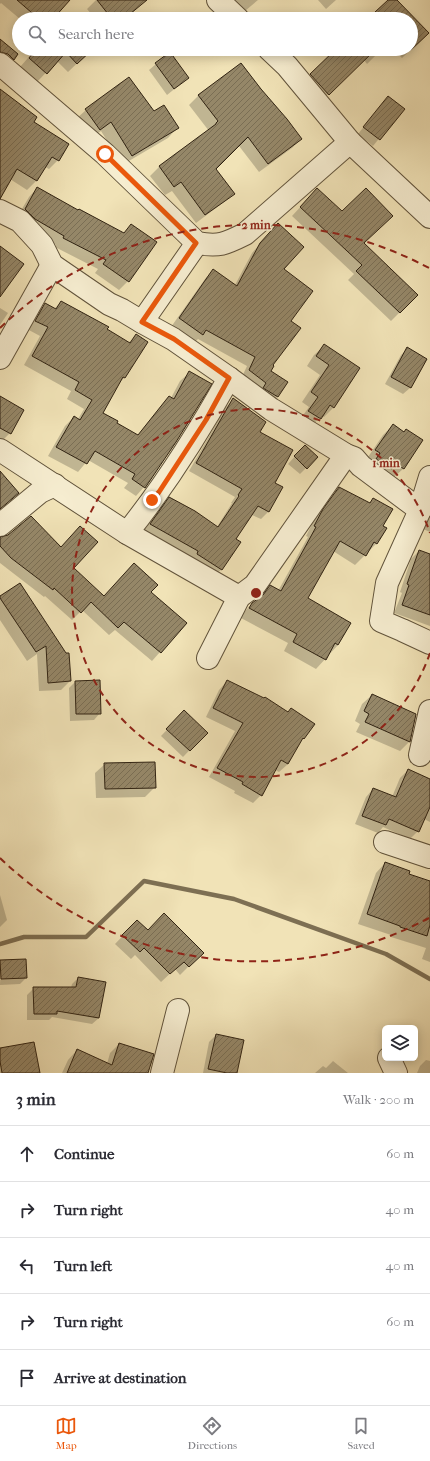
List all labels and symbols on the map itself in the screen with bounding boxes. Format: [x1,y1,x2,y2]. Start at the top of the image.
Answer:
route start [96,145,114,163]
text: 2 min [241,218,272,232]
text: 1 min [372,456,401,470]
route end [143,491,161,509]
centre of rings [249,586,263,600]

